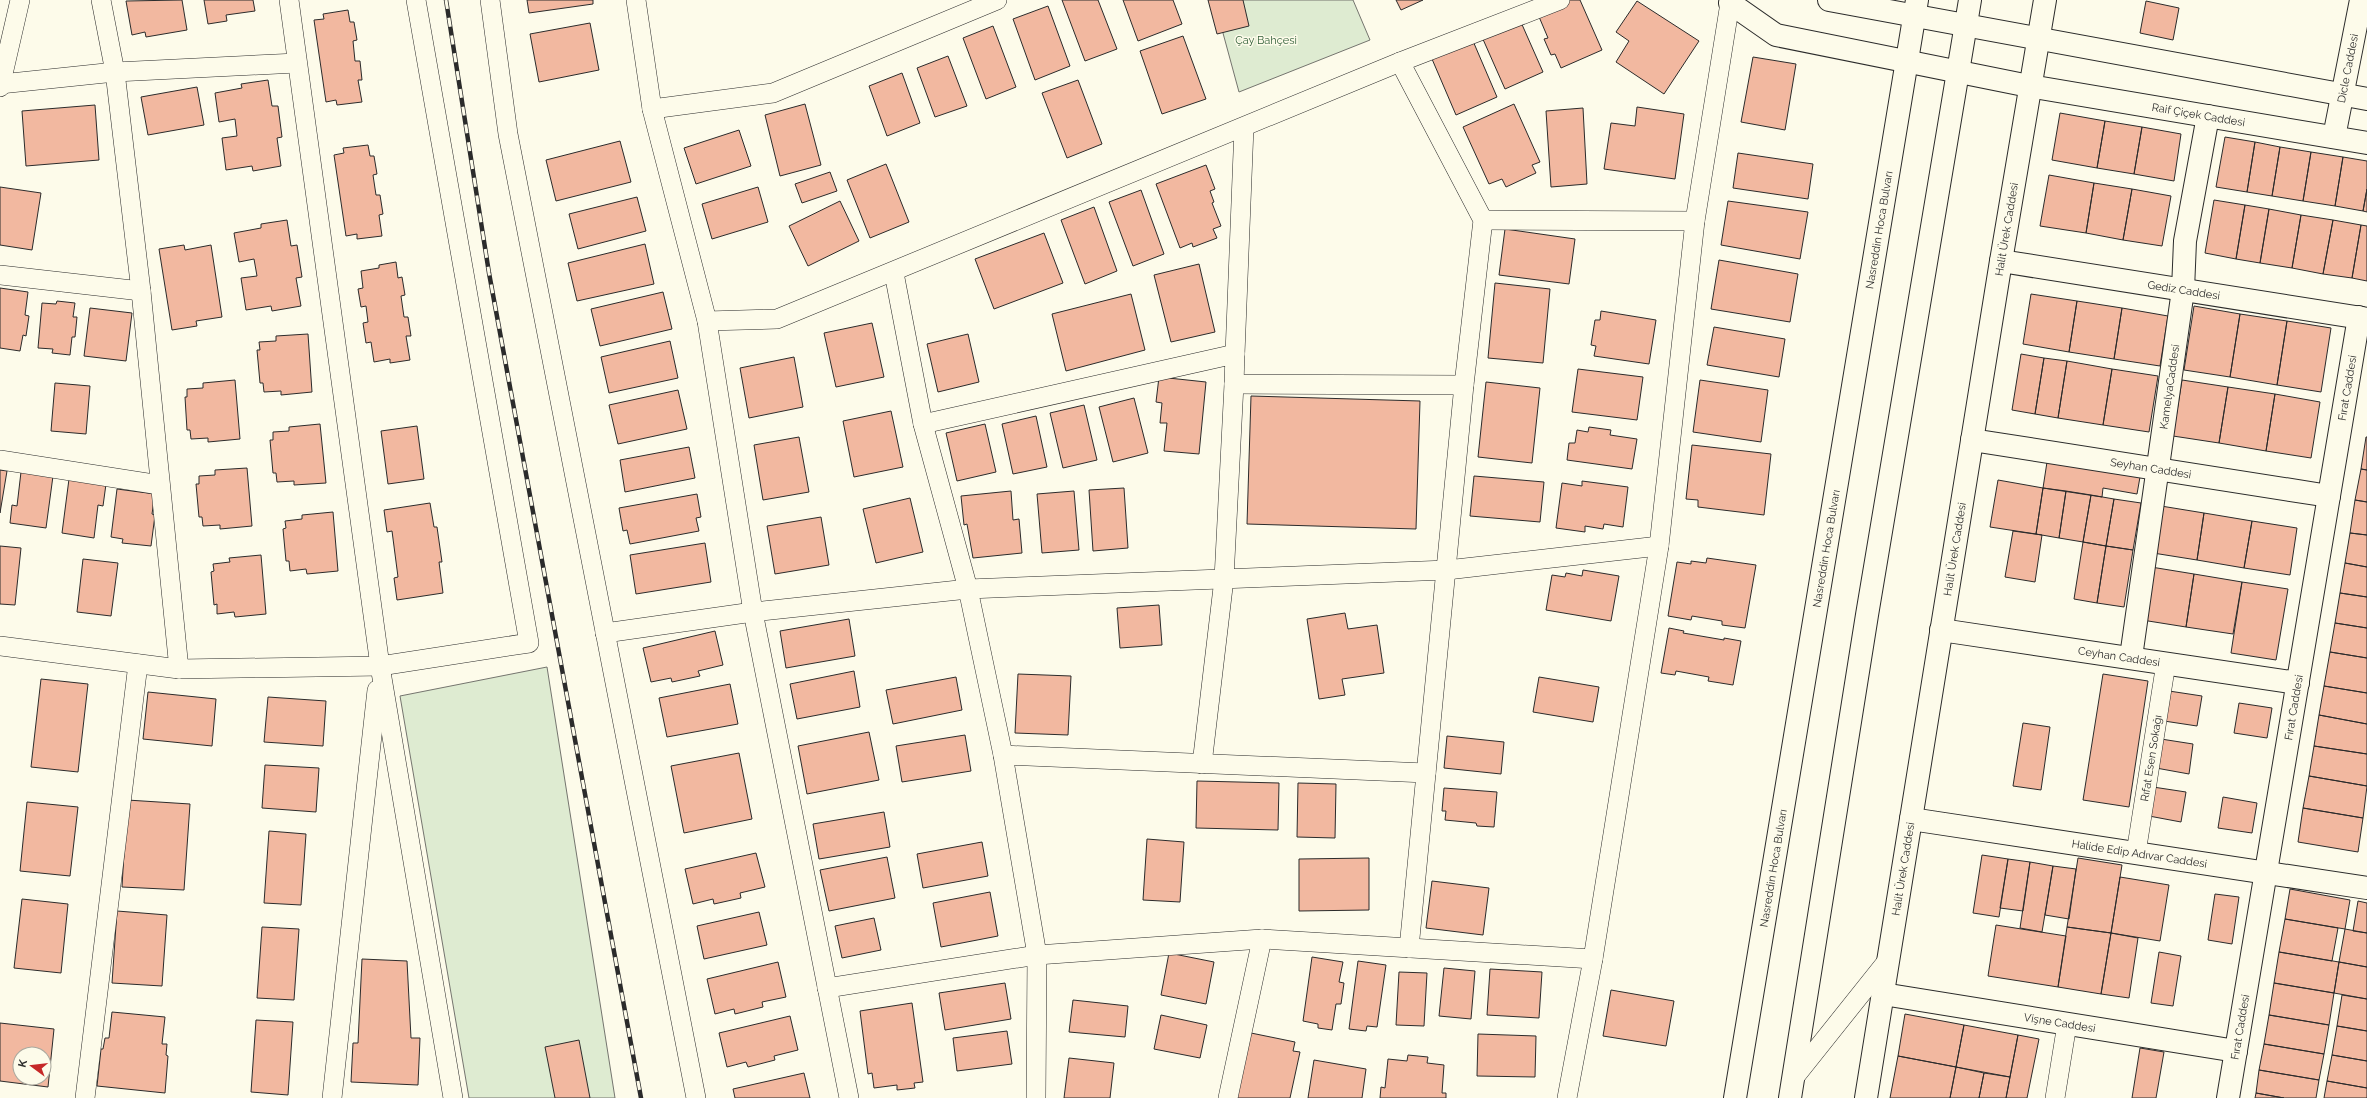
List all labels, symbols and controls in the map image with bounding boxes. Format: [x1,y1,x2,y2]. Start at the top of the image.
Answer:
street label: Dicle Caddesi [2335,33,2361,104]
park label: Çay Bahçesi [1235,34,1297,47]
street label: Raif Çiçek Caddesi [2151,101,2246,129]
street label: Nasreddin Hoca Bulvarı [1863,170,1896,290]
street label: Halit Ürek Caddesi [1993,182,2021,277]
street label: Gediz Caddesi [2146,278,2221,303]
street label: KamelyaCaddesi [2157,343,2182,430]
street label: Fırat Caddesi [2336,354,2359,422]
street label: Seyhan Caddesi [2109,456,2192,481]
street label: Nasreddin Hoca Bulvarı [1810,489,1843,609]
street label: Halit Ürek Caddesi [1941,501,1969,597]
street label: Ceyhan Caddesi [2077,644,2161,669]
street label: Fırat Caddesi [2282,674,2306,741]
street label: Rıfat Esen Sokağı [2138,714,2165,803]
street label: Nasreddin Hoca Bulvarı [1757,808,1790,928]
street label: Halit Ürek Caddesi [1889,821,1917,917]
street label: Halide Edip Adıvar Caddesi [2071,837,2208,871]
street label: Fırat Caddesi [2229,993,2252,1061]
street label: Vişne Caddesi [2023,1011,2096,1035]
north arrow [12,1046,52,1086]
text: K [16,1058,30,1069]

